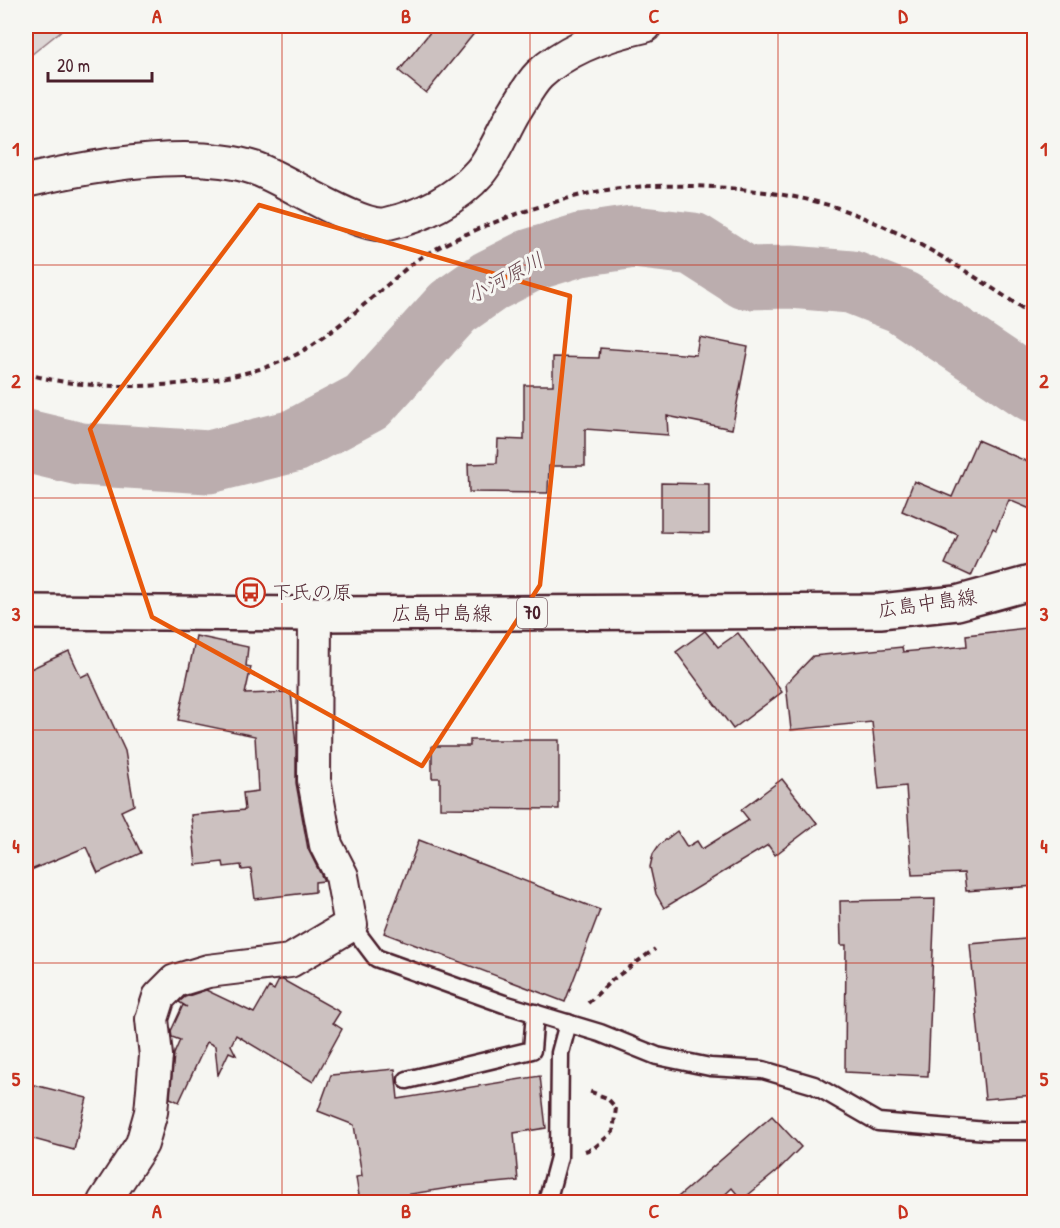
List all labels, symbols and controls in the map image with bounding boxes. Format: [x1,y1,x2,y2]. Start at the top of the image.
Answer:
text: A [152,2,162,29]
text: B [401,2,411,29]
text: C [649,2,660,29]
text: D [898,2,908,29]
scale bar [48,45,152,83]
text: 20 m [57,53,90,78]
text: 1 [12,135,20,162]
text: 1 [1040,135,1048,162]
water label: 小河原川 [461,245,549,310]
text: 2 [11,367,21,394]
text: 2 [1039,367,1049,394]
bus stop icon: 下氏の原 [235,576,267,608]
place label: 下氏の原 [272,578,352,605]
street label: 広島中島線 [876,582,978,623]
road number: 70 [517,598,547,628]
street label: 広島中島線 [392,599,492,626]
text: 3 [12,600,21,627]
text: 3 [1040,600,1049,627]
text: 4 [12,832,20,859]
text: 4 [1040,832,1048,859]
text: 5 [12,1065,21,1092]
text: 5 [1040,1065,1049,1092]
text: A [152,1197,162,1224]
text: B [401,1197,411,1224]
text: C [649,1197,660,1224]
text: D [898,1197,908,1224]

